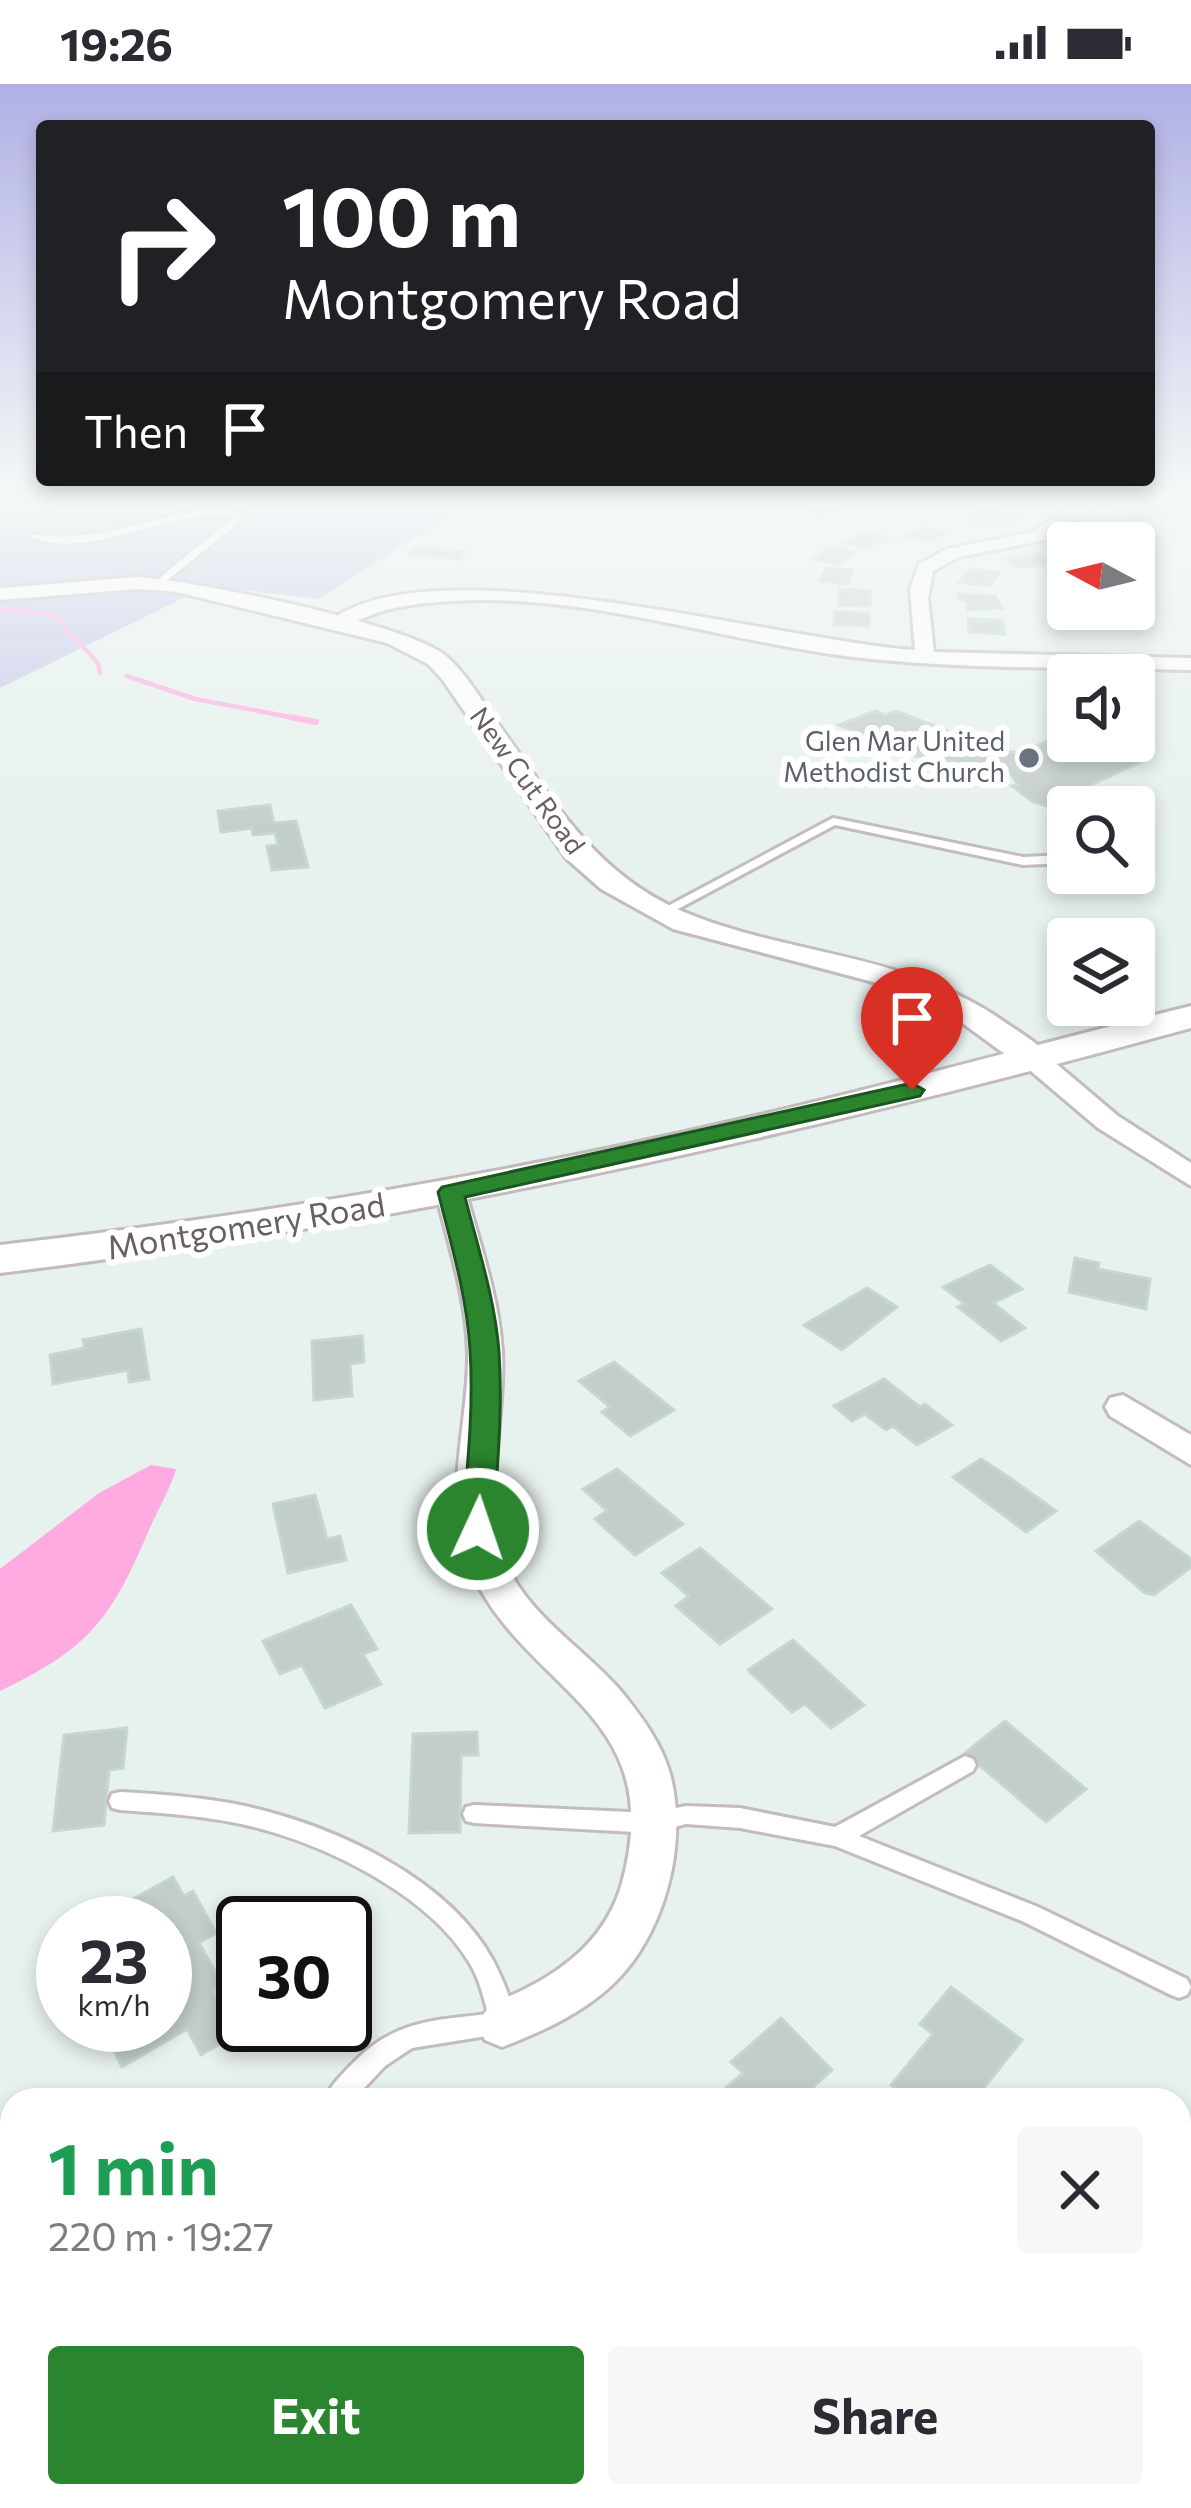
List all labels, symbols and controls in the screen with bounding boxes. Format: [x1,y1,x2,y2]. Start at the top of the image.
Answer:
text: 19:26 [60,15,173,70]
text: 100 m [282,162,521,264]
icon: right [84,168,240,324]
text: Montgomery Road [282,264,741,330]
icon: arrive [212,396,278,462]
text: Then [84,402,188,457]
north arrow [1047,522,1155,630]
map controls [1047,522,1155,1026]
button: sound [1047,654,1155,762]
street label: New Cut Road [464,700,593,860]
place label: Glen Mar United Methodist Church [783,724,1005,788]
marker: Glen Mar United Methodist Church [1016,745,1042,771]
button: search [1047,786,1155,894]
button: layers [1047,918,1155,1026]
pin [861,967,963,1090]
icon: arrive [879,985,945,1051]
street label: Montgomery Road [104,1182,388,1267]
position arrow [415,1466,541,1592]
speed limit sign: 30 [216,1896,372,2052]
text: 23 [79,1922,149,1995]
text: km/h [78,1985,150,2022]
text: 1 min [48,2122,219,2210]
button: close [1017,2127,1143,2253]
text: 220 m · 19:27 [48,2211,274,2259]
button: Exit [48,2346,584,2484]
button: Share [608,2346,1143,2484]

